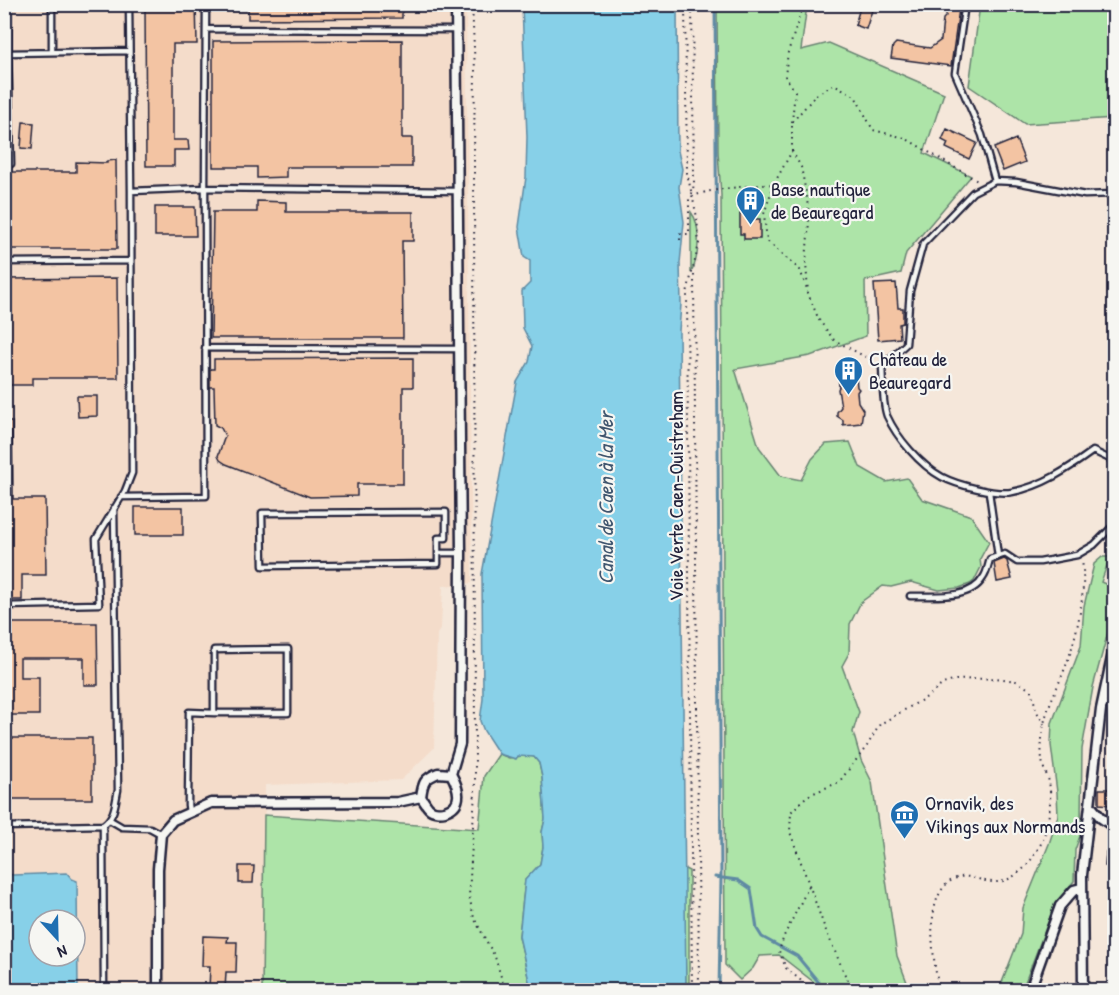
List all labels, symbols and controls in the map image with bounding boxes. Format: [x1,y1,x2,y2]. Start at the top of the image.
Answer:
place label: Base nautique de Beauregard [771,175,873,225]
building icon: Base nautique de Beauregard [734,184,766,226]
place label: Château de Beauregard [869,345,951,395]
building icon: Château de Beauregard [832,354,864,396]
street label: Voie Verte Caen-Ouistreham [662,391,689,601]
water label: Canal de Caen à la Mer [591,409,620,584]
place label: Ornavik, des Vikings aux Normands [925,789,1086,839]
museum icon: Ornavik, des Vikings aux Normands [888,798,920,840]
north arrow [27,908,87,968]
text: N [54,940,71,964]

